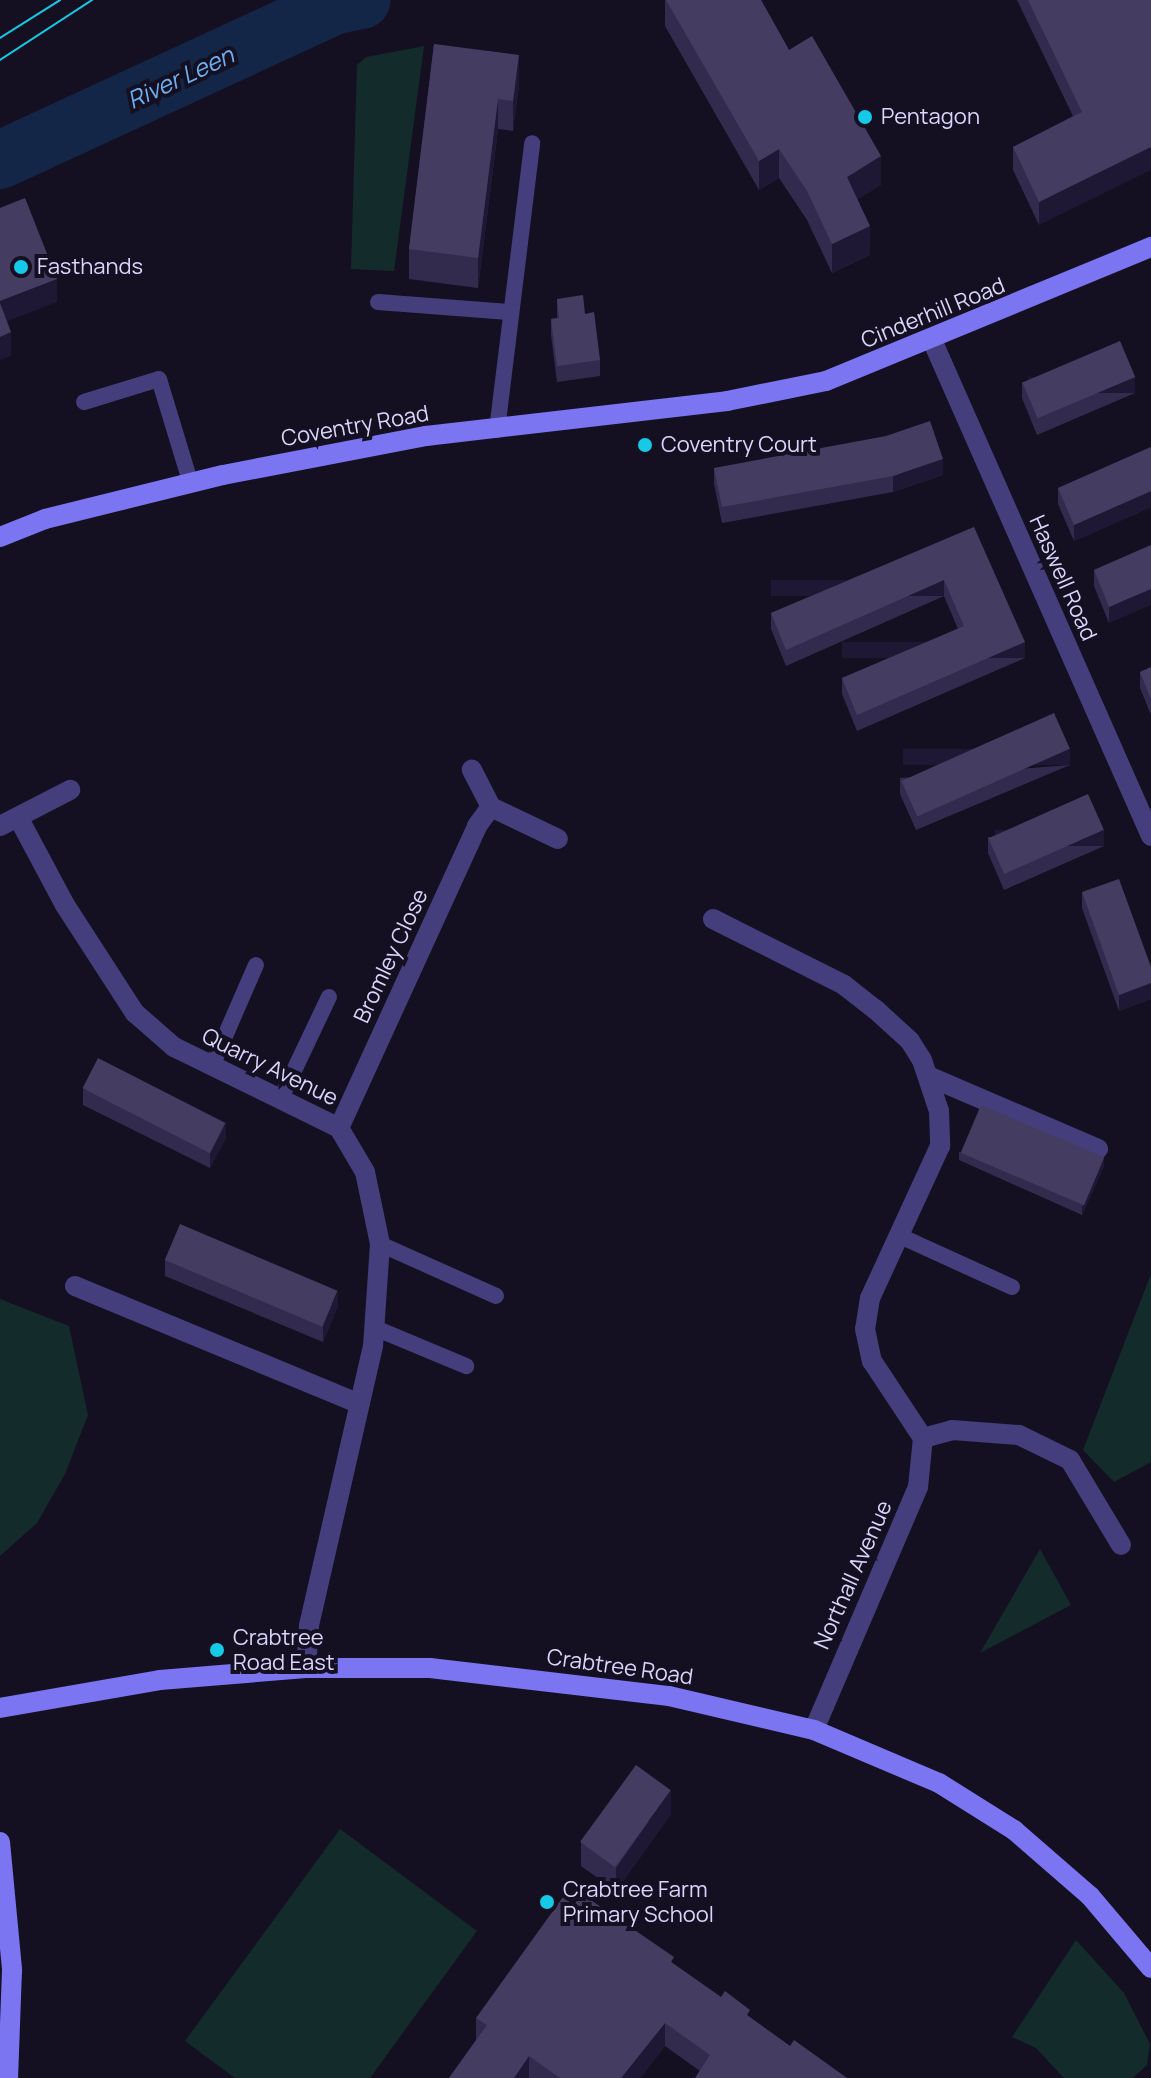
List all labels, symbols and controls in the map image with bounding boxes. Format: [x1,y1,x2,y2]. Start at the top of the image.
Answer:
water label: River Leen [122,40,238,114]
place label: Pentagon [881,104,980,130]
marker: Pentagon [856,108,874,126]
place label: Fasthands [37,254,143,280]
marker: Fasthands [12,258,30,276]
street label: Cinderhill Road [857,272,1009,354]
street label: Coventry Road [279,400,431,452]
place label: Coventry Court [661,432,817,458]
marker: Coventry Court [636,436,654,454]
street label: Haswell Road [1024,511,1102,645]
street label: Bromley Close [348,885,434,1027]
street label: Quarry Avenue [198,1023,342,1111]
street label: Northall Avenue [808,1497,898,1653]
place label: Crabtree Road East [233,1624,335,1676]
marker: Crabtree Road East [208,1641,226,1659]
street label: Crabtree Road [545,1644,695,1690]
place label: Crabtree Farm Primary School [563,1876,714,1928]
marker: Crabtree Farm Primary School [538,1893,556,1911]

